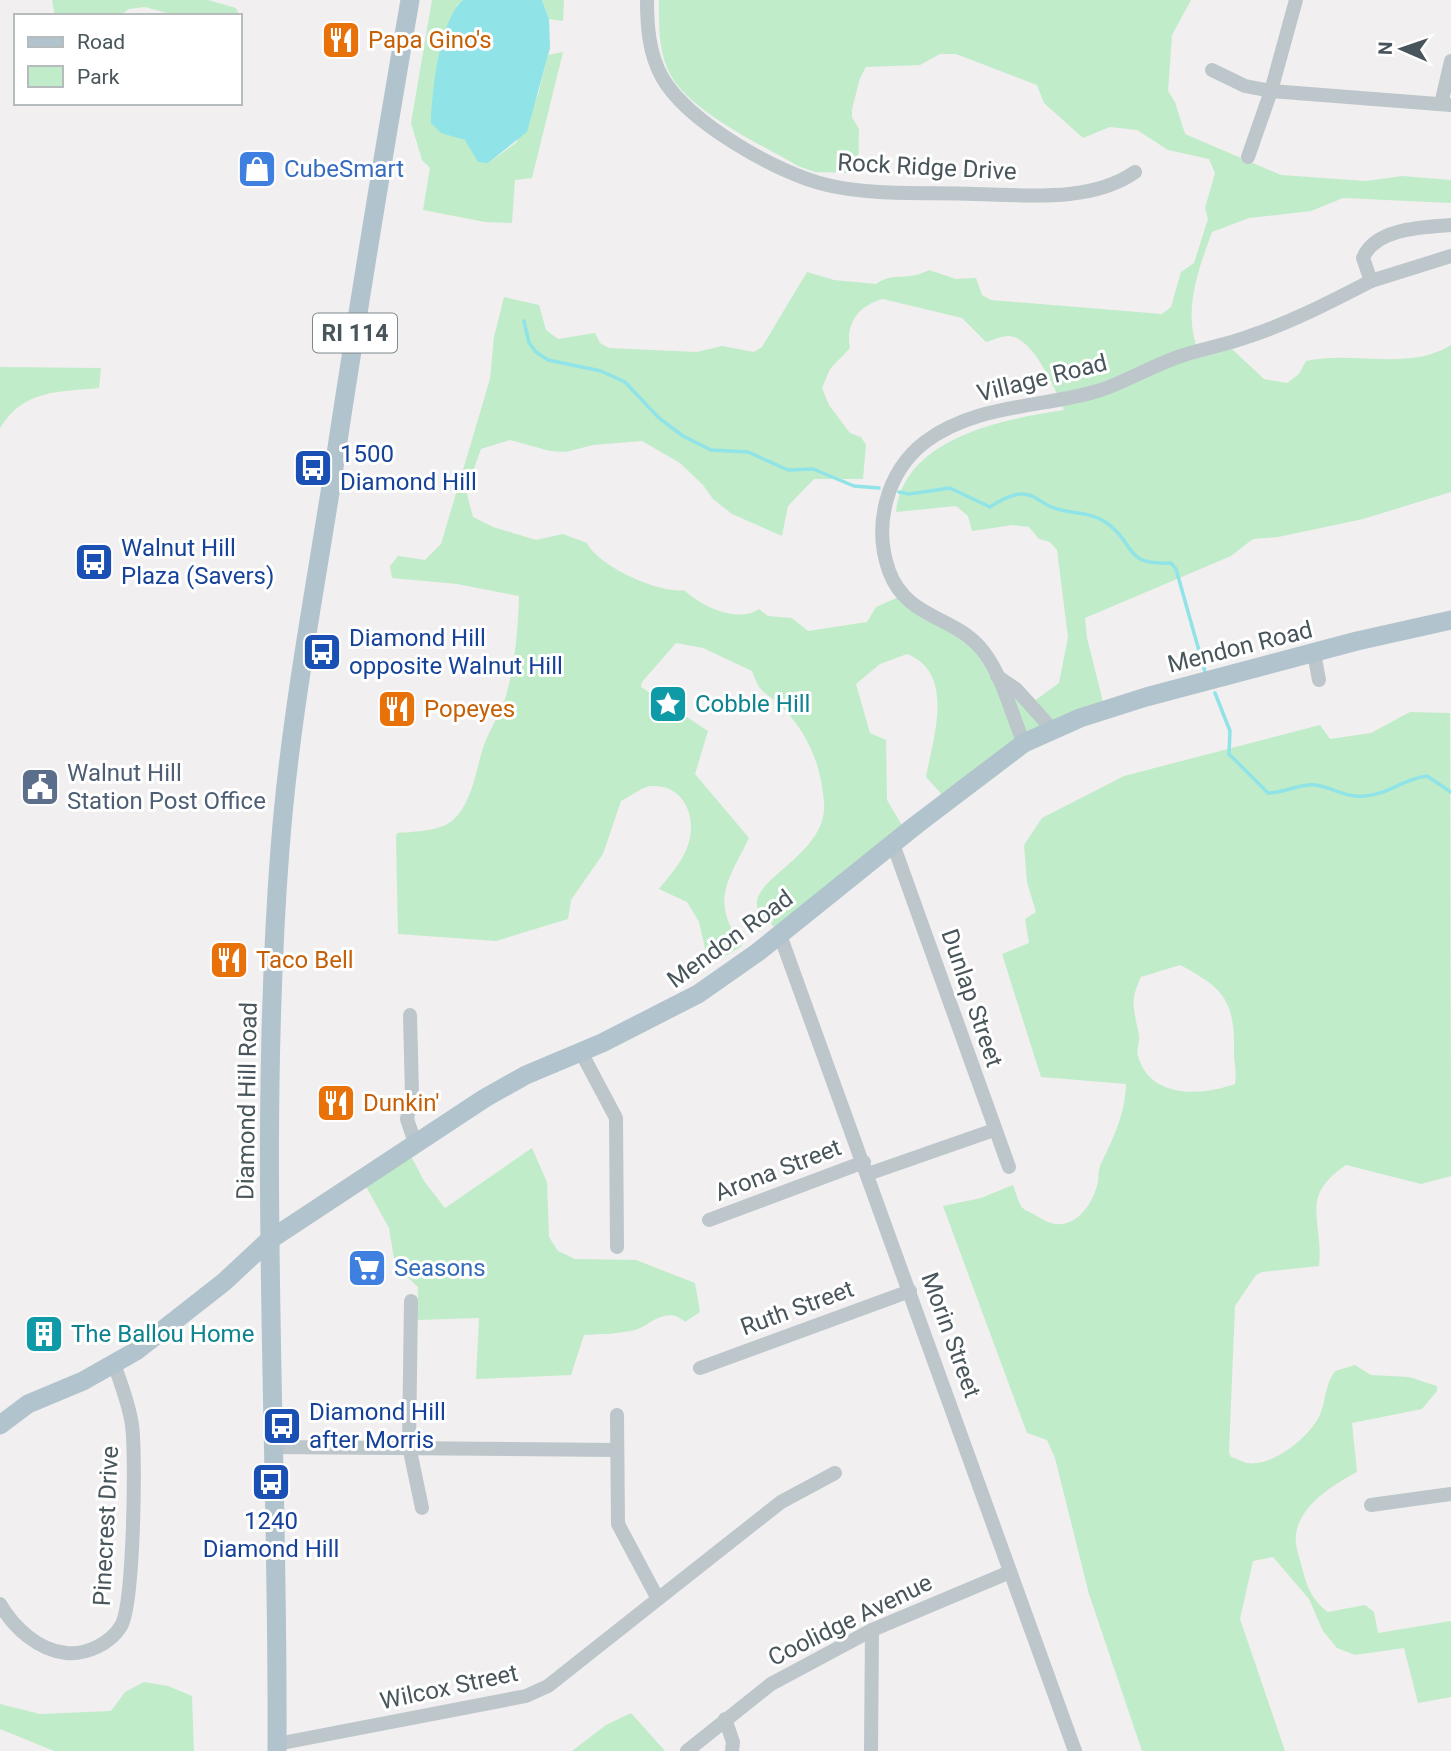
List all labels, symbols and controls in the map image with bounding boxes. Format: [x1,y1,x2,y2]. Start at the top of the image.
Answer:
legend [14,14,242,105]
north arrow [1367,14,1437,84]
restaurant icon: Papa Gino's [320,19,362,61]
place label: Papa Gino's [368,26,492,54]
text: Road [77,30,125,54]
text: N [1374,41,1397,56]
text: Park [77,65,120,89]
shop icon: CubeSmart [236,148,278,190]
street label: Rock Ridge Drive [837,148,1017,186]
place label: CubeSmart [284,155,404,183]
road number: RI 114 [313,314,397,352]
street label: Village Road [974,348,1110,408]
place label: 1500 Diamond Hill [340,440,477,496]
bus stop icon: 1500 Diamond Hill [292,447,334,489]
place label: Walnut Hill Plaza (Savers) [121,534,274,590]
bus stop icon: Walnut Hill Plaza (Savers) [73,541,115,583]
street label: Mendon Road [1165,615,1315,679]
place label: Diamond Hill opposite Walnut Hill [349,624,563,680]
bus stop icon: Diamond Hill opposite Walnut Hill [301,631,343,673]
place icon: Cobble Hill [647,683,689,725]
restaurant icon: Popeyes [376,688,418,730]
place label: Cobble Hill [695,690,810,718]
place label: Popeyes [424,695,515,723]
place label: Walnut Hill Station Post Office [67,759,266,815]
public building icon: Walnut Hill Station Post Office [19,766,61,808]
street label: Mendon Road [662,884,798,994]
street label: Dunlap Street [935,925,1009,1071]
restaurant icon: Taco Bell [208,939,250,981]
place label: Taco Bell [256,946,354,974]
street label: Diamond Hill Road [231,1002,263,1200]
restaurant icon: Dunkin' [315,1082,357,1124]
place label: Dunkin' [363,1089,439,1117]
street label: Arona Street [711,1133,845,1207]
supermarket icon: Seasons [346,1247,388,1289]
place label: Seasons [394,1254,486,1282]
street label: Morin Street [915,1269,987,1402]
street label: Ruth Street [737,1275,858,1341]
building icon: The Ballou Home [23,1313,65,1355]
place label: The Ballou Home [71,1320,254,1348]
place label: Diamond Hill after Morris [309,1398,446,1454]
bus stop icon: Diamond Hill after Morris [261,1405,303,1447]
street label: Pinecrest Drive [88,1445,124,1607]
bus stop icon: 1240 Diamond Hill [250,1461,292,1503]
place label: 1240 Diamond Hill [203,1507,339,1563]
street label: Coolidge Avenue [763,1568,937,1672]
street label: Wilcox Street [378,1659,521,1715]

